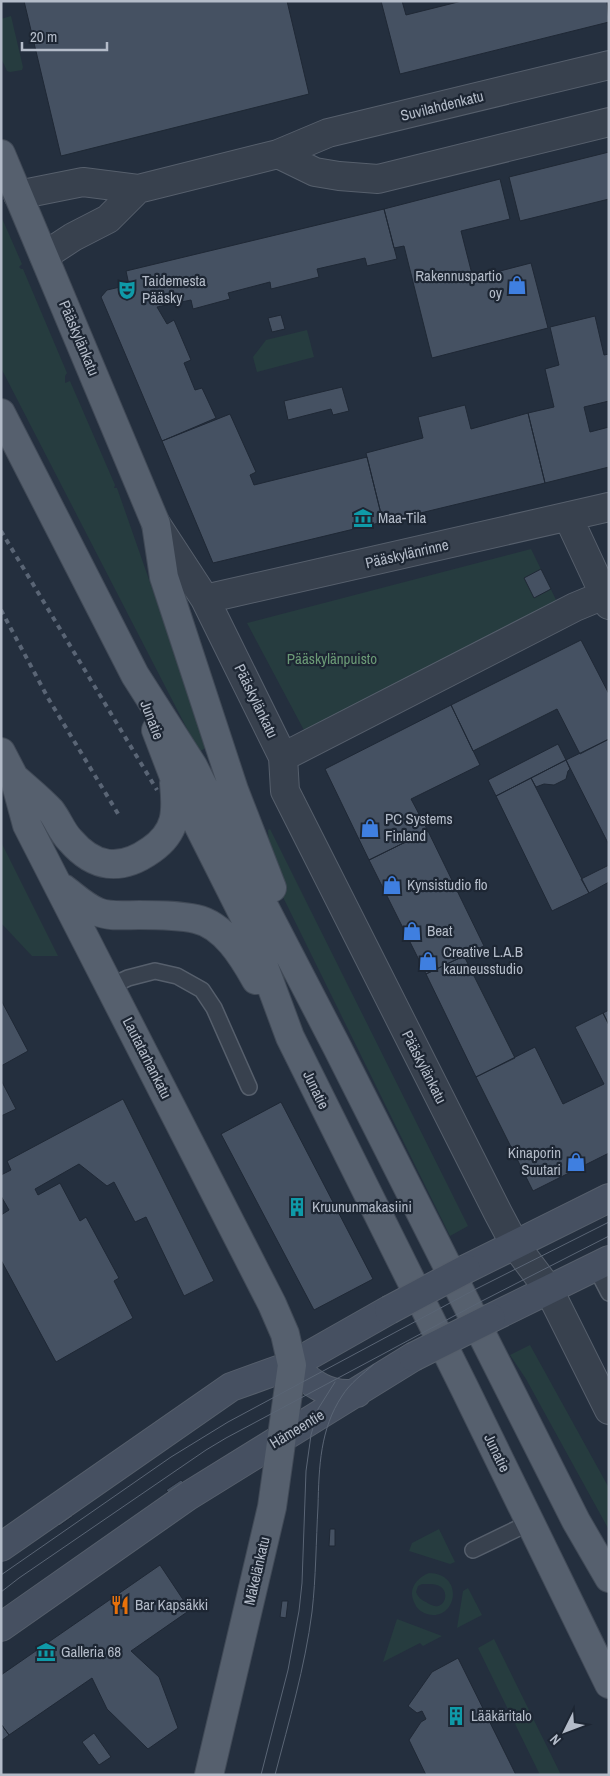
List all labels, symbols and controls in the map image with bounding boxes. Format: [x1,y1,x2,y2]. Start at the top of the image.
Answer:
scale bar [22,20,108,52]
text: 20 m [30,26,57,47]
street label: Suvilahdenkatu [398,85,486,126]
place label: Rakennuspartio oy [415,265,503,303]
place label: Taidemesta Pääsky [142,270,206,308]
shop icon: Rakennuspartio oy [506,274,528,296]
theatre icon: Taidemesta Pääsky [116,279,138,301]
street label: Pääskylänkatu [54,297,105,379]
museum icon: Maa-Tila [352,507,374,529]
place label: Maa-Tila [378,507,426,528]
street label: Pääskylänrinne [363,534,451,573]
park label: Pääskylänpuisto [287,648,377,669]
street label: Pääskylänkatu [229,660,283,741]
street label: Junatie [135,697,170,743]
place label: PC Systems Finland [385,808,453,846]
shop icon: PC Systems Finland [359,817,381,839]
shop icon: Kynsistudio flo [381,874,403,896]
place label: Kynsistudio flo [407,874,488,895]
shop icon: Beat [401,920,423,942]
place label: Beat [427,920,453,941]
place label: Creative L.A.B kauneusstudio [443,941,523,979]
shop icon: Creative L.A.B kauneusstudio [417,950,439,972]
street label: Lautatarhankatu [118,1013,177,1102]
street label: Pääskylänkatu [397,1026,452,1107]
street label: Junatie [298,1067,335,1113]
place label: Kinaporin Suutari [508,1142,561,1180]
shop icon: Kinaporin Suutari [565,1151,587,1173]
building icon: Kruununmakasiini [286,1196,308,1218]
place label: Kruununmakasiini [312,1196,412,1217]
street label: Hämeentie [266,1404,328,1453]
street label: Junatie [479,1430,516,1476]
street label: Mäkelänkatu [238,1535,275,1607]
restaurant icon: Bar Kapsäkki [109,1594,131,1616]
place label: Bar Kapsäkki [135,1594,208,1615]
museum icon: Galleria 68 [35,1641,57,1663]
place label: Galleria 68 [61,1641,121,1662]
building icon: Lääkäritalo [445,1705,467,1727]
place label: Lääkäritalo [471,1705,532,1726]
north arrow [540,1706,590,1756]
text: N [546,1731,565,1749]

